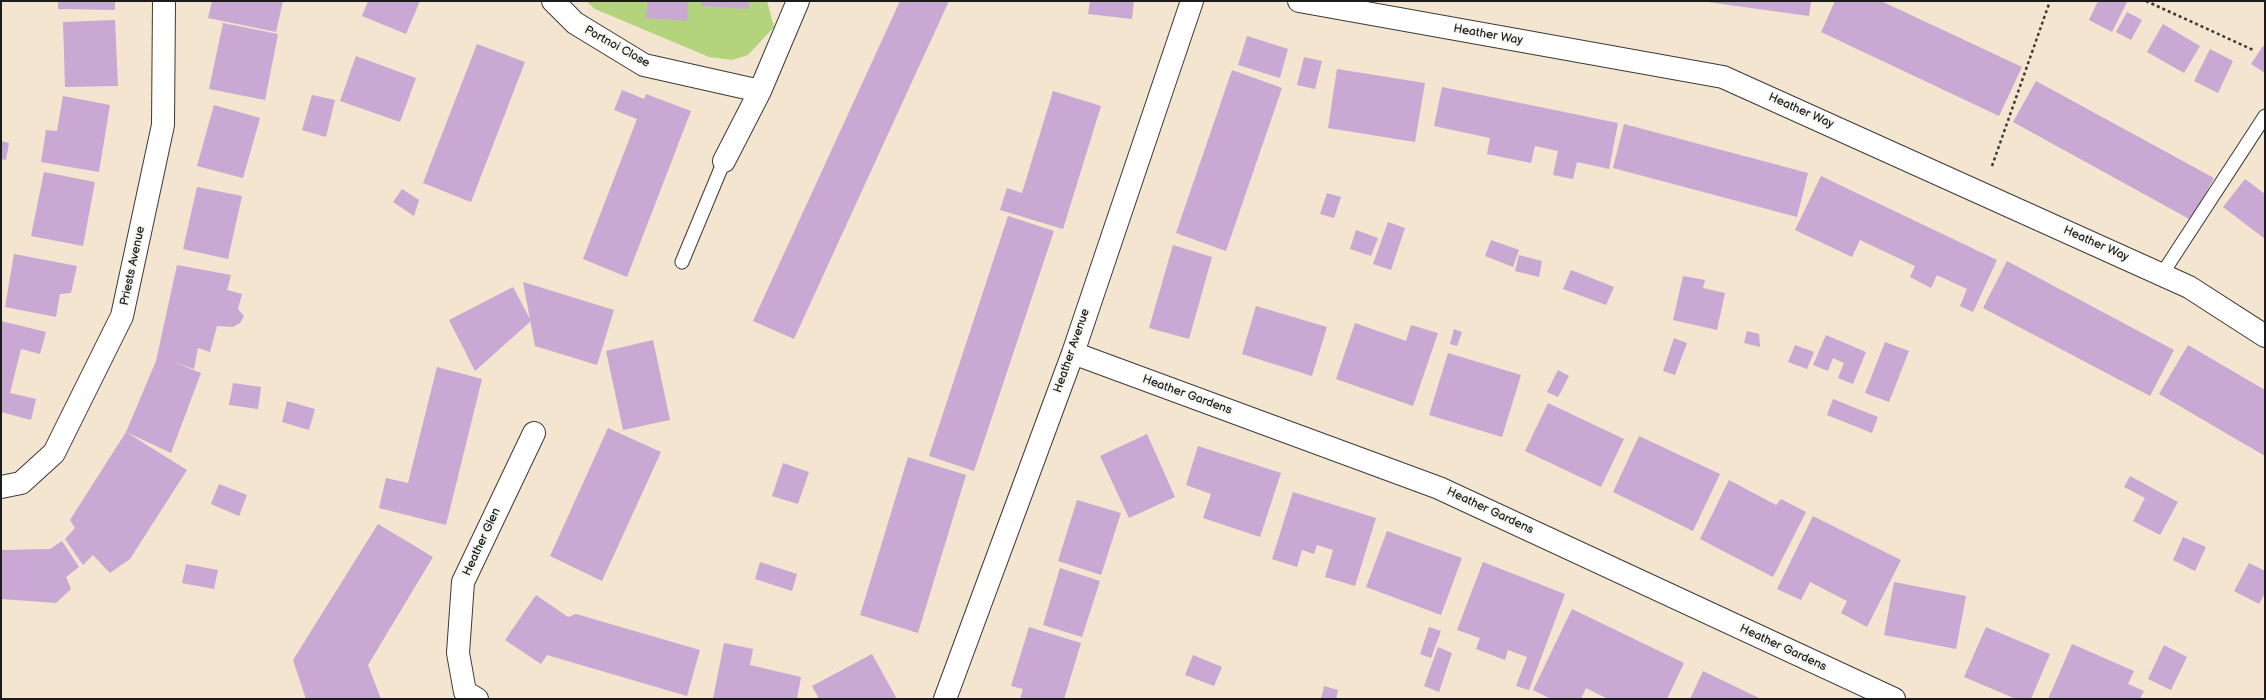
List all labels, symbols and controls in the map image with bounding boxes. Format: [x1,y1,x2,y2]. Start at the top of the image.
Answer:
street label: Heather Way [1452,22,1524,48]
street label: Portnoi Close [582,23,652,71]
street label: Heather Way [1766,90,1836,132]
street label: Heather Way [2061,223,2131,265]
street label: Priests Avenue [118,225,148,307]
street label: Heather Avenue [1051,307,1093,395]
street label: Heather Gardens [1140,372,1234,418]
street label: Heather Gardens [1444,485,1536,537]
street label: Heather Glen [460,506,504,578]
street label: Heather Gardens [1737,622,1829,674]

